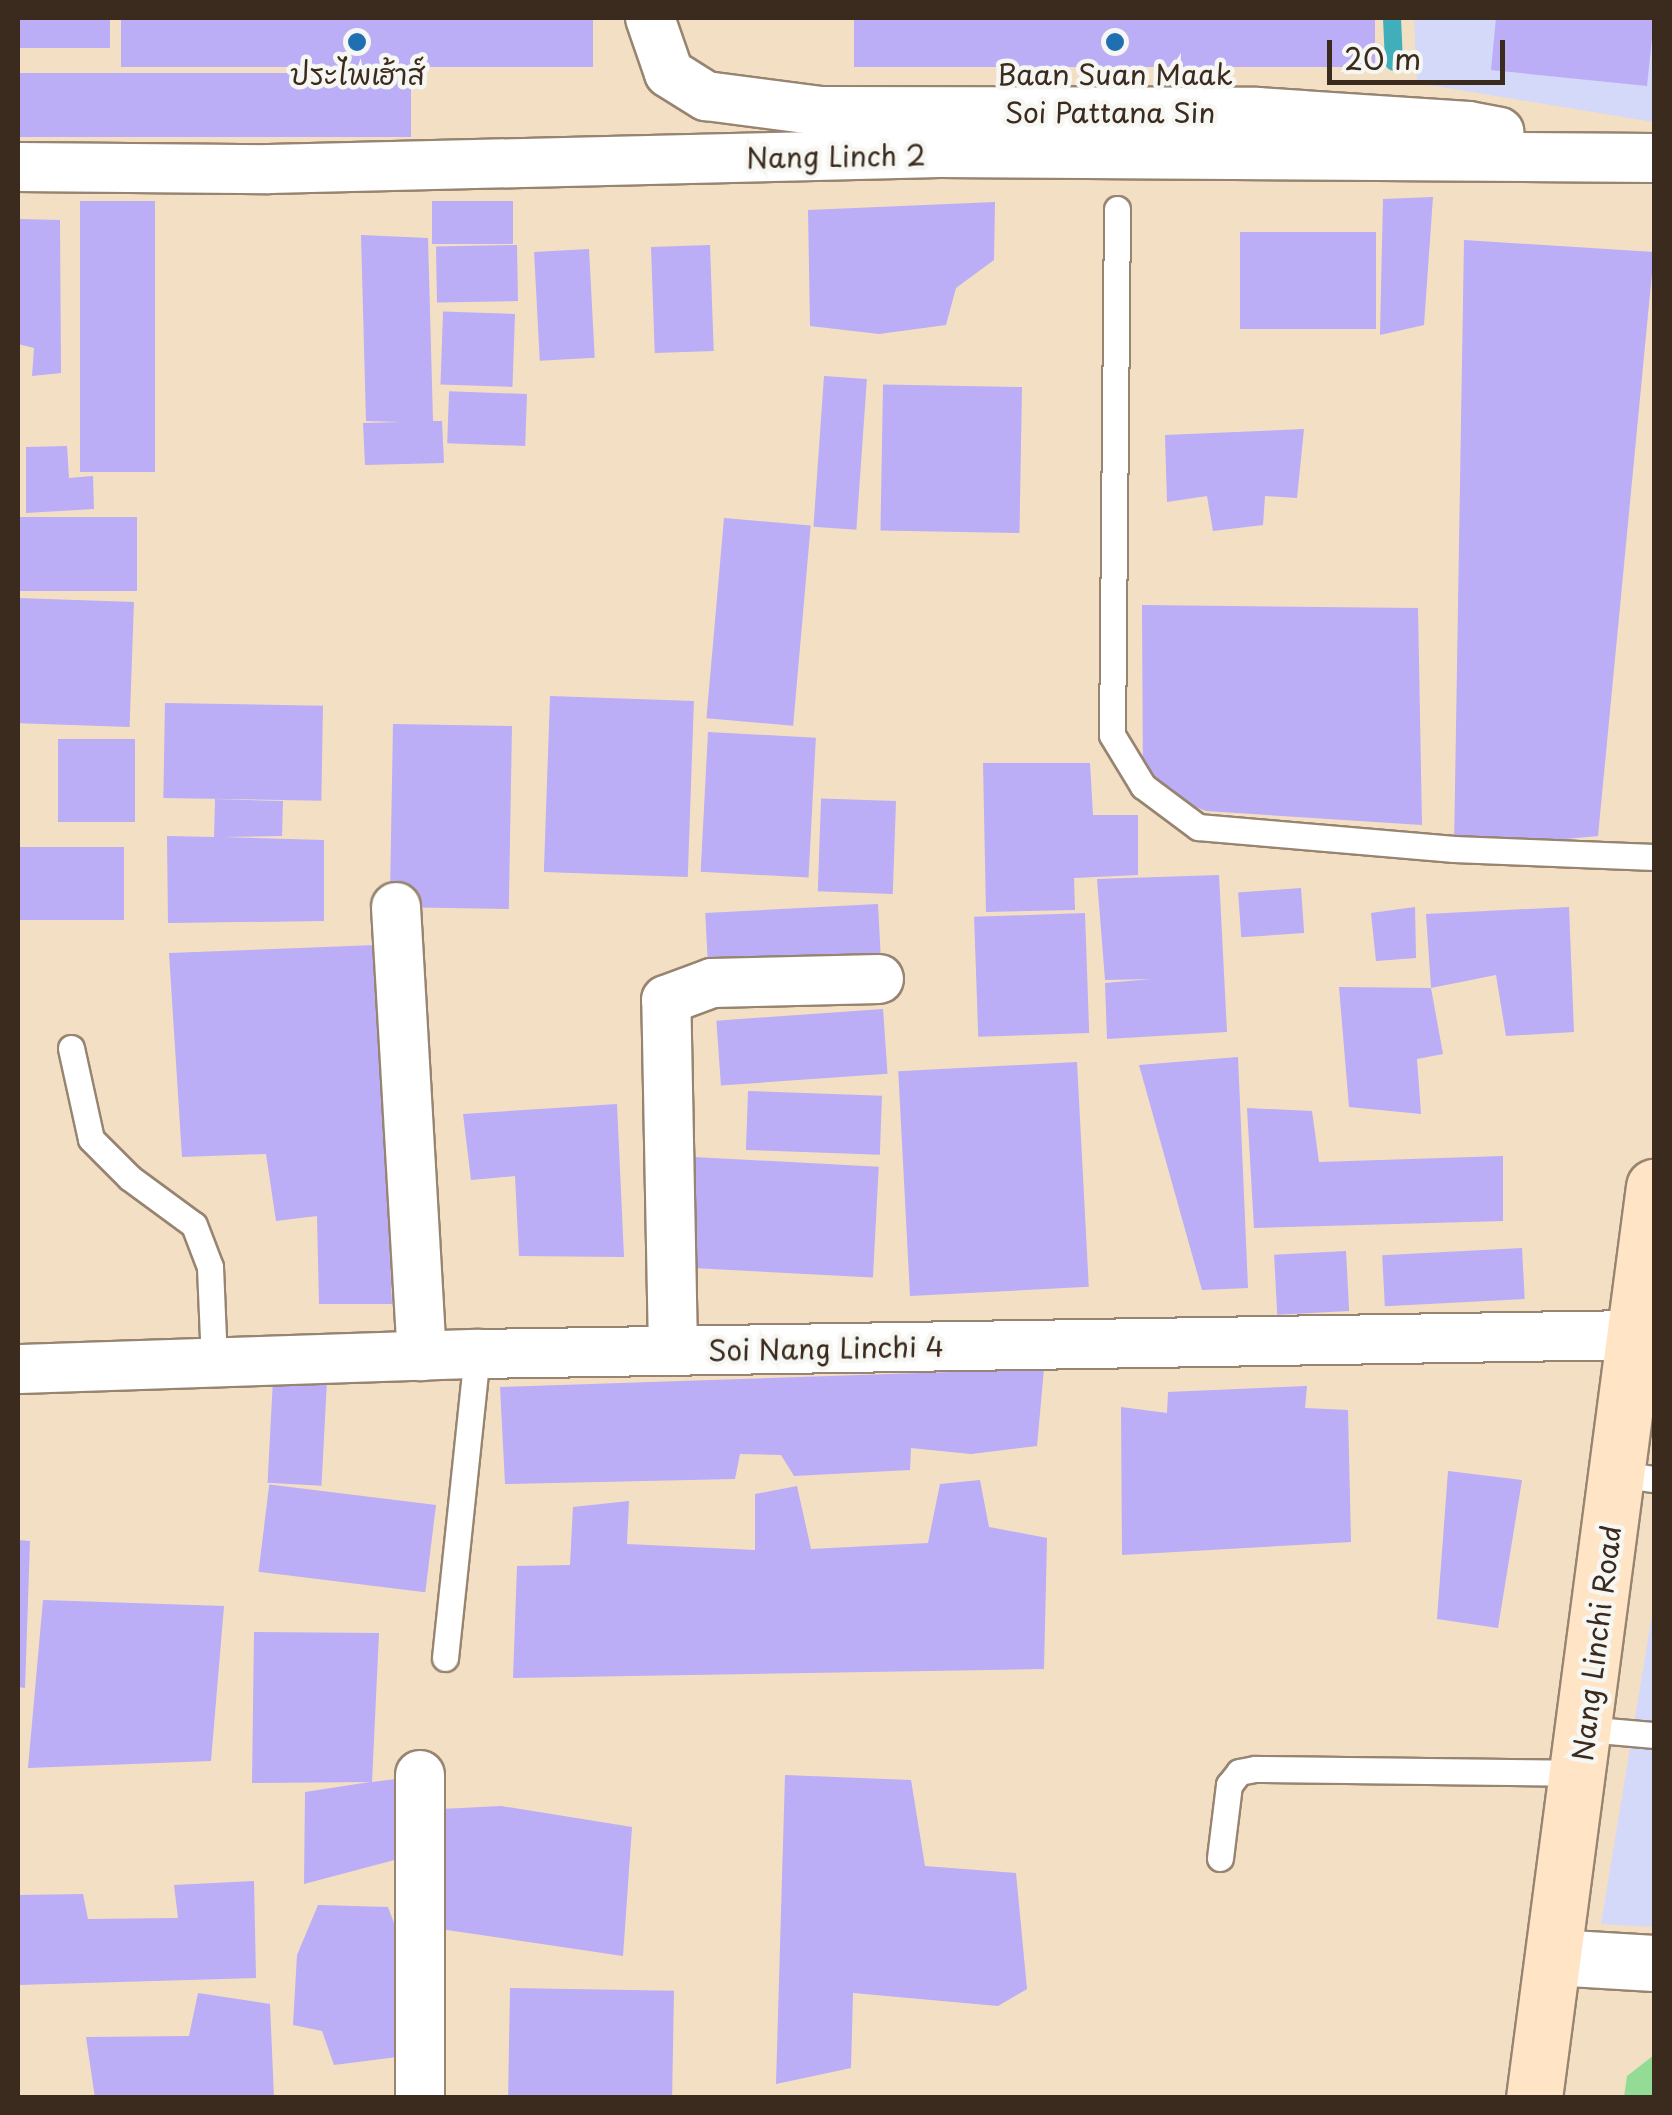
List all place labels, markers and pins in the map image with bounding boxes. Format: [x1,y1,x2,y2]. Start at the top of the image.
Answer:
marker: ประไพเฮ้าส์ [346,31,368,53]
marker: Baan Suan Maak [1104,31,1126,53]
place label: ประไพเฮ้าส์ [290,57,424,91]
place label: Baan Suan Maak [997,57,1233,91]

